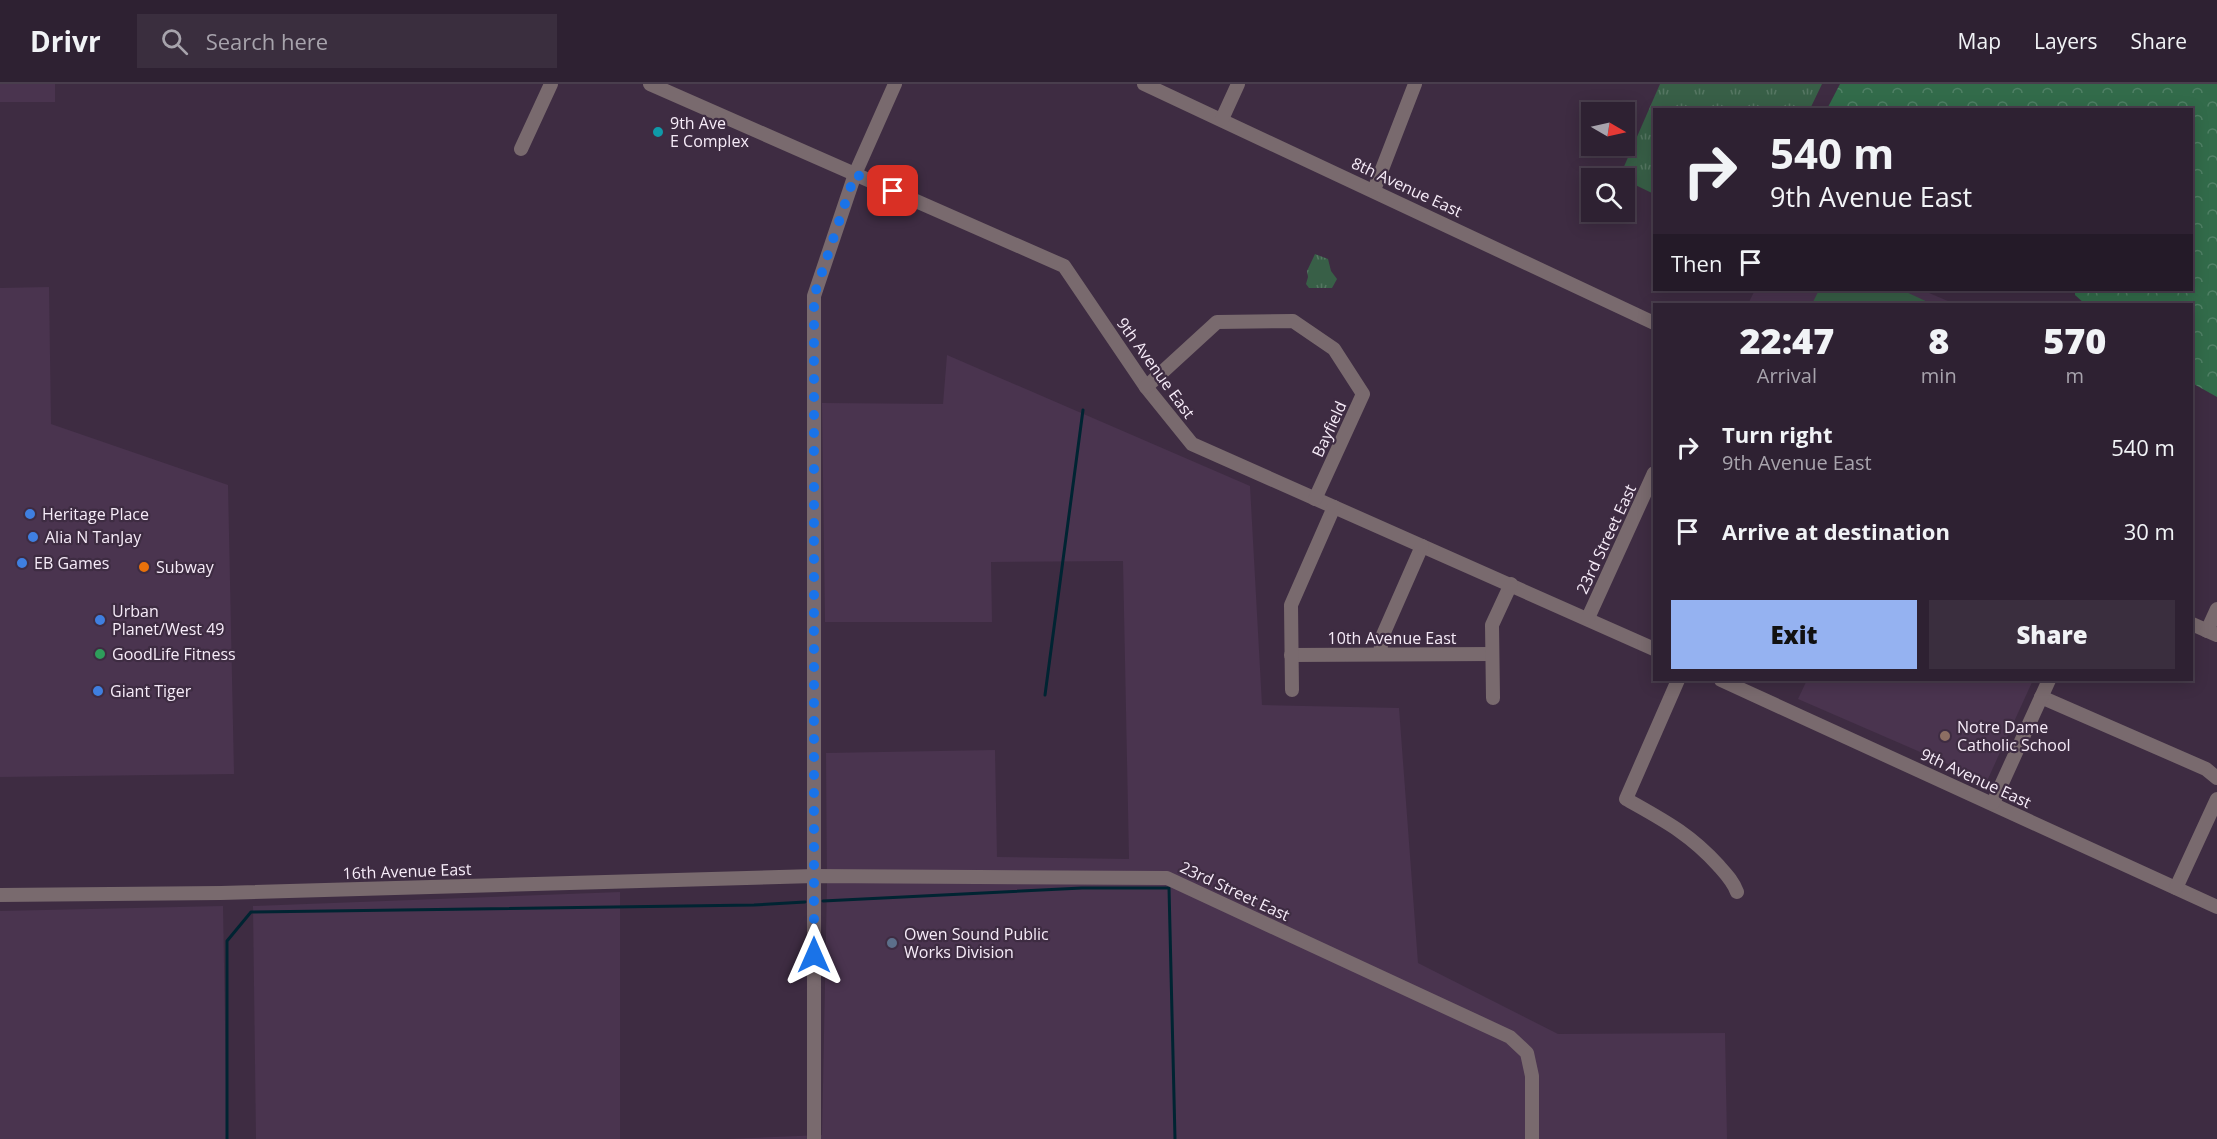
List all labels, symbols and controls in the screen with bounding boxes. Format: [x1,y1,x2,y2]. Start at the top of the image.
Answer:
search box [137,14,557,68]
text: Drivr [30,22,101,60]
icon: search [158,25,191,58]
text: Search here [206,26,328,56]
text: Map [1958,27,2001,55]
text: Layers [2034,27,2098,55]
text: Share [2131,27,2187,55]
north arrow [1581,102,1635,156]
map controls [1581,102,1635,222]
place label: 9th Ave E Complex [670,112,749,152]
text: 540 m [1770,124,1894,181]
marker: 9th Ave E Complex [651,125,665,139]
icon: right [1671,132,1749,210]
street label: 8th Avenue East [1348,152,1466,222]
pin [867,165,918,216]
button: search [1581,168,1635,222]
icon: arrive [876,174,909,207]
text: 9th Avenue East [1770,178,1972,215]
icon: arrive [1734,246,1767,279]
text: Then [1671,248,1722,278]
street label: 9th Avenue East [1112,313,1200,423]
text: 22:47 [1740,316,1834,365]
text: 8 [1928,316,1949,365]
text: 570 [2043,316,2106,365]
text: Arrival [1757,362,1817,389]
text: min [1921,362,1957,389]
text: m [2066,362,2084,389]
street label: Bayfield [1306,397,1352,461]
text: Turn right [1722,419,1833,449]
icon: right [1671,431,1704,464]
text: 540 m [2111,432,2175,462]
text: 9th Avenue East [1722,449,1872,476]
street label: 23rd Street East [1571,480,1641,597]
place label: Heritage Place [42,503,149,525]
marker: Heritage Place [23,507,37,521]
icon: arrive [1671,515,1704,548]
text: Arrive at destination [1722,516,1950,546]
text: 30 m [2124,516,2175,546]
place label: Alia N TanJay [45,526,142,548]
marker: Alia N TanJay [26,530,40,544]
place label: EB Games [34,552,109,574]
marker: EB Games [15,556,29,570]
place label: Subway [156,556,215,578]
marker: Subway [137,560,151,574]
place label: Urban Planet/West 49 [112,600,224,640]
button: Exit [1671,600,1917,669]
button: Share [1929,600,2175,669]
marker: Urban Planet/West 49 [93,613,107,627]
street label: 10th Avenue East [1328,627,1457,649]
place label: GoodLife Fitness [112,643,236,665]
marker: GoodLife Fitness [93,647,107,661]
place label: Giant Tiger [110,680,192,702]
marker: Giant Tiger [91,684,105,698]
place label: Notre Dame Catholic School [1957,716,2071,756]
marker: Notre Dame Catholic School [1938,729,1952,743]
street label: 9th Avenue East [1917,743,2035,813]
street label: 23rd Street East [1177,856,1294,926]
street label: 16th Avenue East [342,858,472,884]
position arrow [782,923,846,987]
place label: Owen Sound Public Works Division [904,923,1049,963]
marker: Owen Sound Public Works Division [885,936,899,950]

